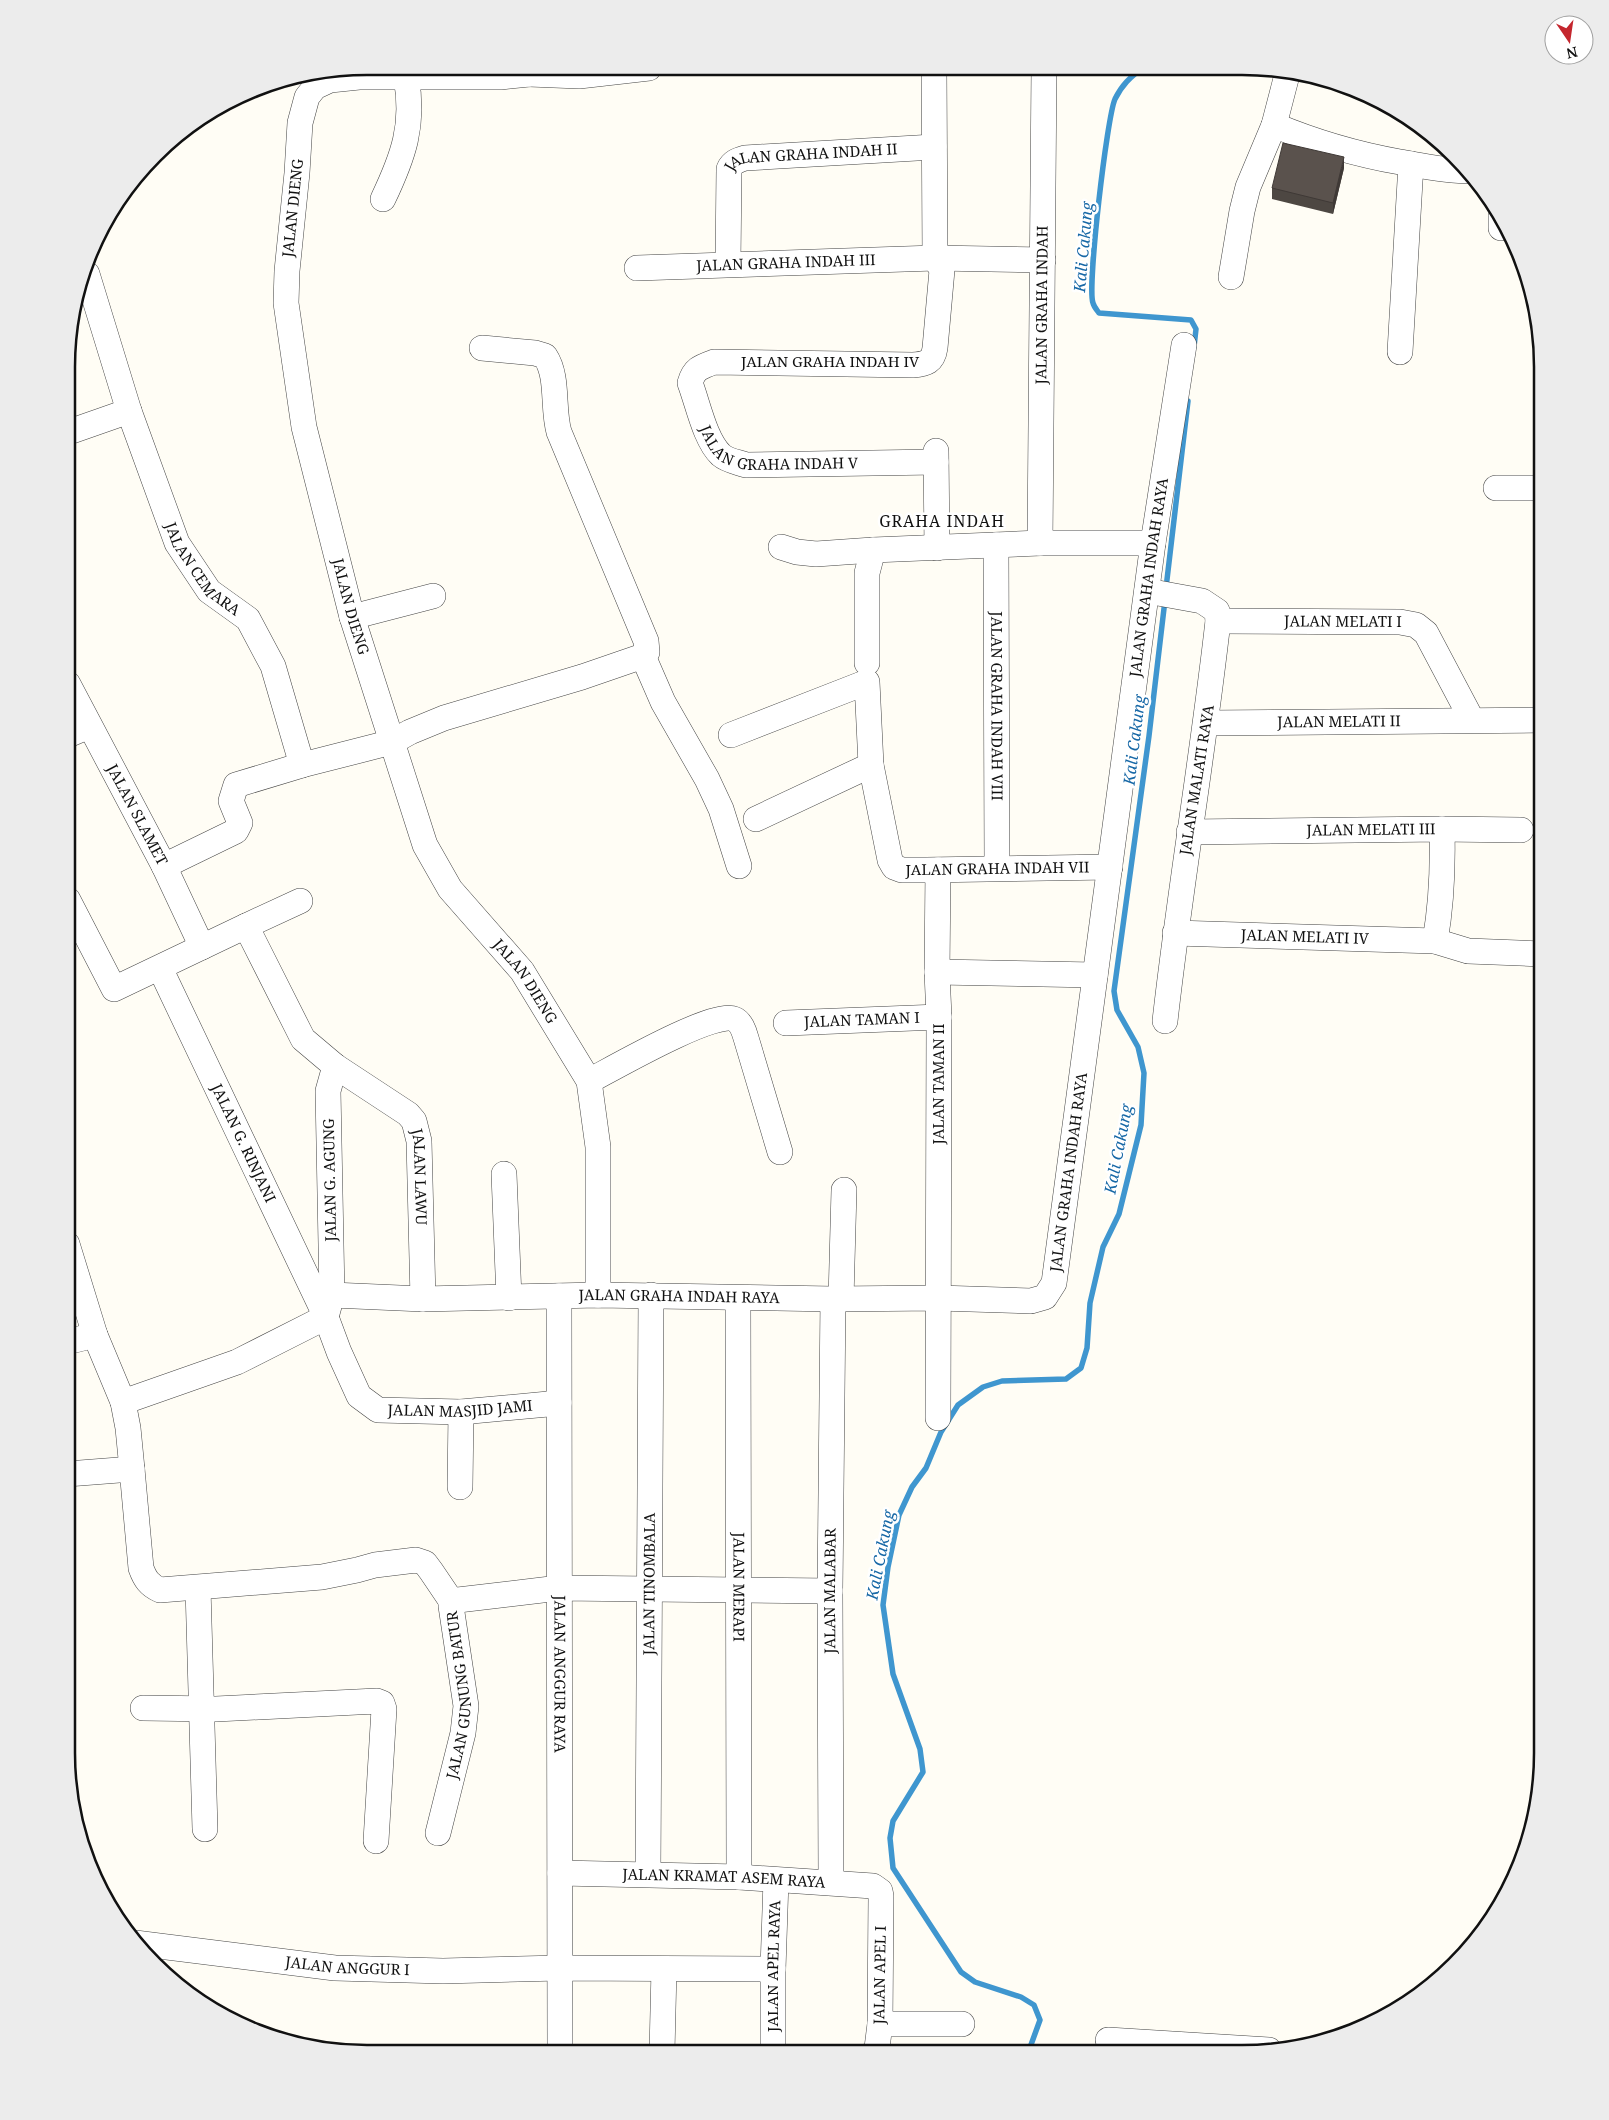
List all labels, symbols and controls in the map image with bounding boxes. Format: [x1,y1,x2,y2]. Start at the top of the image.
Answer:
north arrow [1544,15,1594,65]
text: N [1565,43,1580,64]
street label: JALAN GRAHA INDAH II [718,138,898,175]
street label: JALAN DIENG [277,157,307,259]
water label: Kali Cakung [1068,200,1098,294]
street label: JALAN GRAHA INDAH [1030,225,1052,385]
street label: JALAN GRAHA INDAH III [695,249,876,275]
street label: JALAN GRAHA INDAH IV [740,351,920,371]
street label: JALAN GRAHA INDAH V [696,421,859,474]
street label: JALAN GRAHA INDAH RAYA [1124,476,1172,679]
district label: GRAHA INDAH [879,510,1005,532]
street label: JALAN CEMARA [161,518,245,620]
street label: JALAN DIENG [328,555,374,657]
street label: JALAN GRAHA INDAH VIII [987,610,1008,801]
street label: JALAN MELATI I [1283,610,1402,631]
water label: Kali Cakung [1117,692,1151,787]
street label: JALAN MALATI RAYA [1174,703,1218,857]
street label: JALAN MELATI II [1276,710,1401,731]
street label: JALAN SLAMET [102,759,173,869]
street label: JALAN MELATI III [1305,818,1436,840]
street label: JALAN GRAHA INDAH VII [905,856,1090,879]
street label: JALAN MELATI IV [1240,924,1370,948]
street label: JALAN DIENG [489,933,563,1027]
street label: JALAN TAMAN I [803,1007,920,1031]
street label: JALAN TAMAN II [928,1023,948,1146]
street label: JALAN GRAHA INDAH RAYA [1044,1071,1091,1274]
street label: JALAN G. RINJANI [207,1079,281,1205]
water label: Kali Cakung [1098,1101,1138,1197]
street label: JALAN G. AGUNG [318,1118,340,1243]
street label: JALAN LAWU [407,1125,432,1226]
street label: JALAN GRAHA INDAH RAYA [577,1284,780,1307]
street label: JALAN MASJID JAMI [386,1394,533,1421]
water label: Kali Cakung [860,1507,900,1603]
street label: JALAN TINOMBALA [638,1512,659,1656]
street label: JALAN MALABAR [819,1528,840,1655]
street label: JALAN MERAPI [729,1531,750,1642]
street label: JALAN ANGGUR RAYA [550,1594,571,1753]
street label: JALAN GUNUNG BATUR [441,1610,475,1782]
street label: JALAN KRAMAT ASEM RAYA [621,1863,827,1892]
street label: JALAN APEL RAYA [762,1899,784,2033]
street label: JALAN APEL I [868,1925,890,2026]
street label: JALAN ANGGUR I [283,1951,410,1979]

